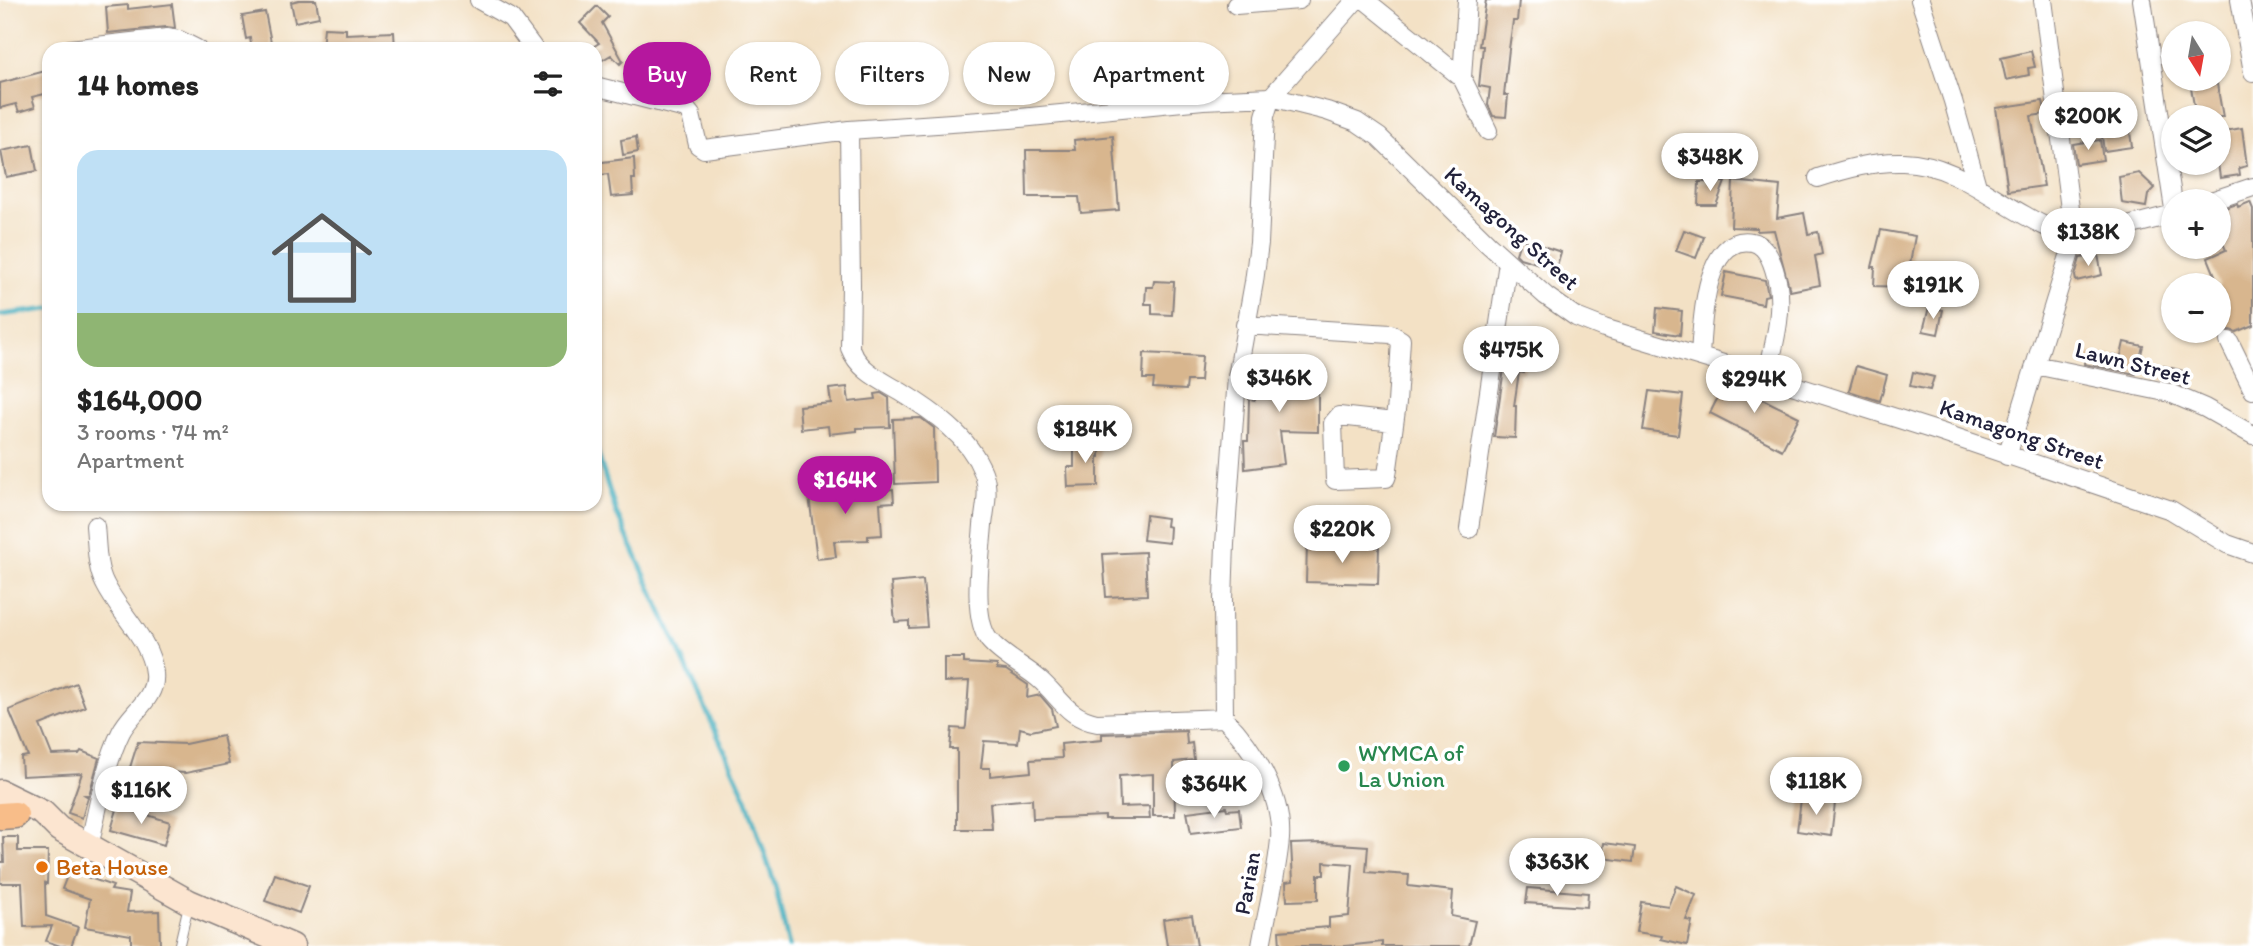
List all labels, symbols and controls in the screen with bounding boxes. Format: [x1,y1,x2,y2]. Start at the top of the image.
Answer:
north arrow [2161,21,2231,91]
map controls [2161,21,2231,343]
chip: Buy [623,42,711,105]
chip: Rent [725,42,821,105]
chip: Filters [835,42,949,105]
chip: New [963,42,1055,105]
chip: Apartment [1069,42,1229,105]
icon: filters [529,65,567,103]
text: 14 homes [77,66,199,103]
pin: $200K [2039,92,2137,152]
text: $200K [2055,101,2121,129]
button: layers [2161,105,2231,175]
pin: $348K [1661,134,1759,193]
text: $348K [1677,142,1743,170]
street label: Kamagong Street [1439,160,1585,296]
button: + [2161,189,2231,259]
icon: home [259,195,385,321]
pin: $138K [2039,208,2137,268]
text: $138K [2057,217,2119,245]
pin: $191K [1884,262,1982,321]
text: $191K [1903,270,1963,298]
button: − [2161,273,2231,343]
pin: $475K [1462,326,1560,386]
text: $475K [1479,335,1543,363]
street label: Lawn Street [2072,335,2194,391]
pin: $346K [1230,354,1328,414]
pin: $294K [1705,356,1803,415]
text: $346K [1247,363,1311,391]
text: $294K [1722,364,1786,392]
text: $164,000 [77,381,203,418]
street label: Kamagong Street [1936,393,2108,475]
pin: $184K [1036,406,1134,465]
text: $184K [1053,414,1117,442]
text: 3 rooms · 74 m² [77,418,229,446]
text: Apartment [77,446,184,474]
pin: $164K [796,456,894,516]
text: $164K [813,465,877,493]
pin: $220K [1293,505,1391,565]
text: $220K [1310,514,1374,542]
place label: WYMCA of La Union [1358,739,1464,793]
marker: WYMCA of La Union [1336,758,1352,774]
pin: $118K [1767,758,1865,817]
pin: $364K [1165,760,1263,820]
pin: $116K [92,766,190,826]
text: $118K [1786,766,1846,794]
text: $364K [1182,769,1246,797]
text: $116K [111,775,171,803]
pin: $363K [1508,838,1606,898]
text: $363K [1525,847,1589,875]
street label: Parian [1228,849,1266,917]
place label: Beta House [56,853,168,881]
marker: Beta House [34,859,50,875]

